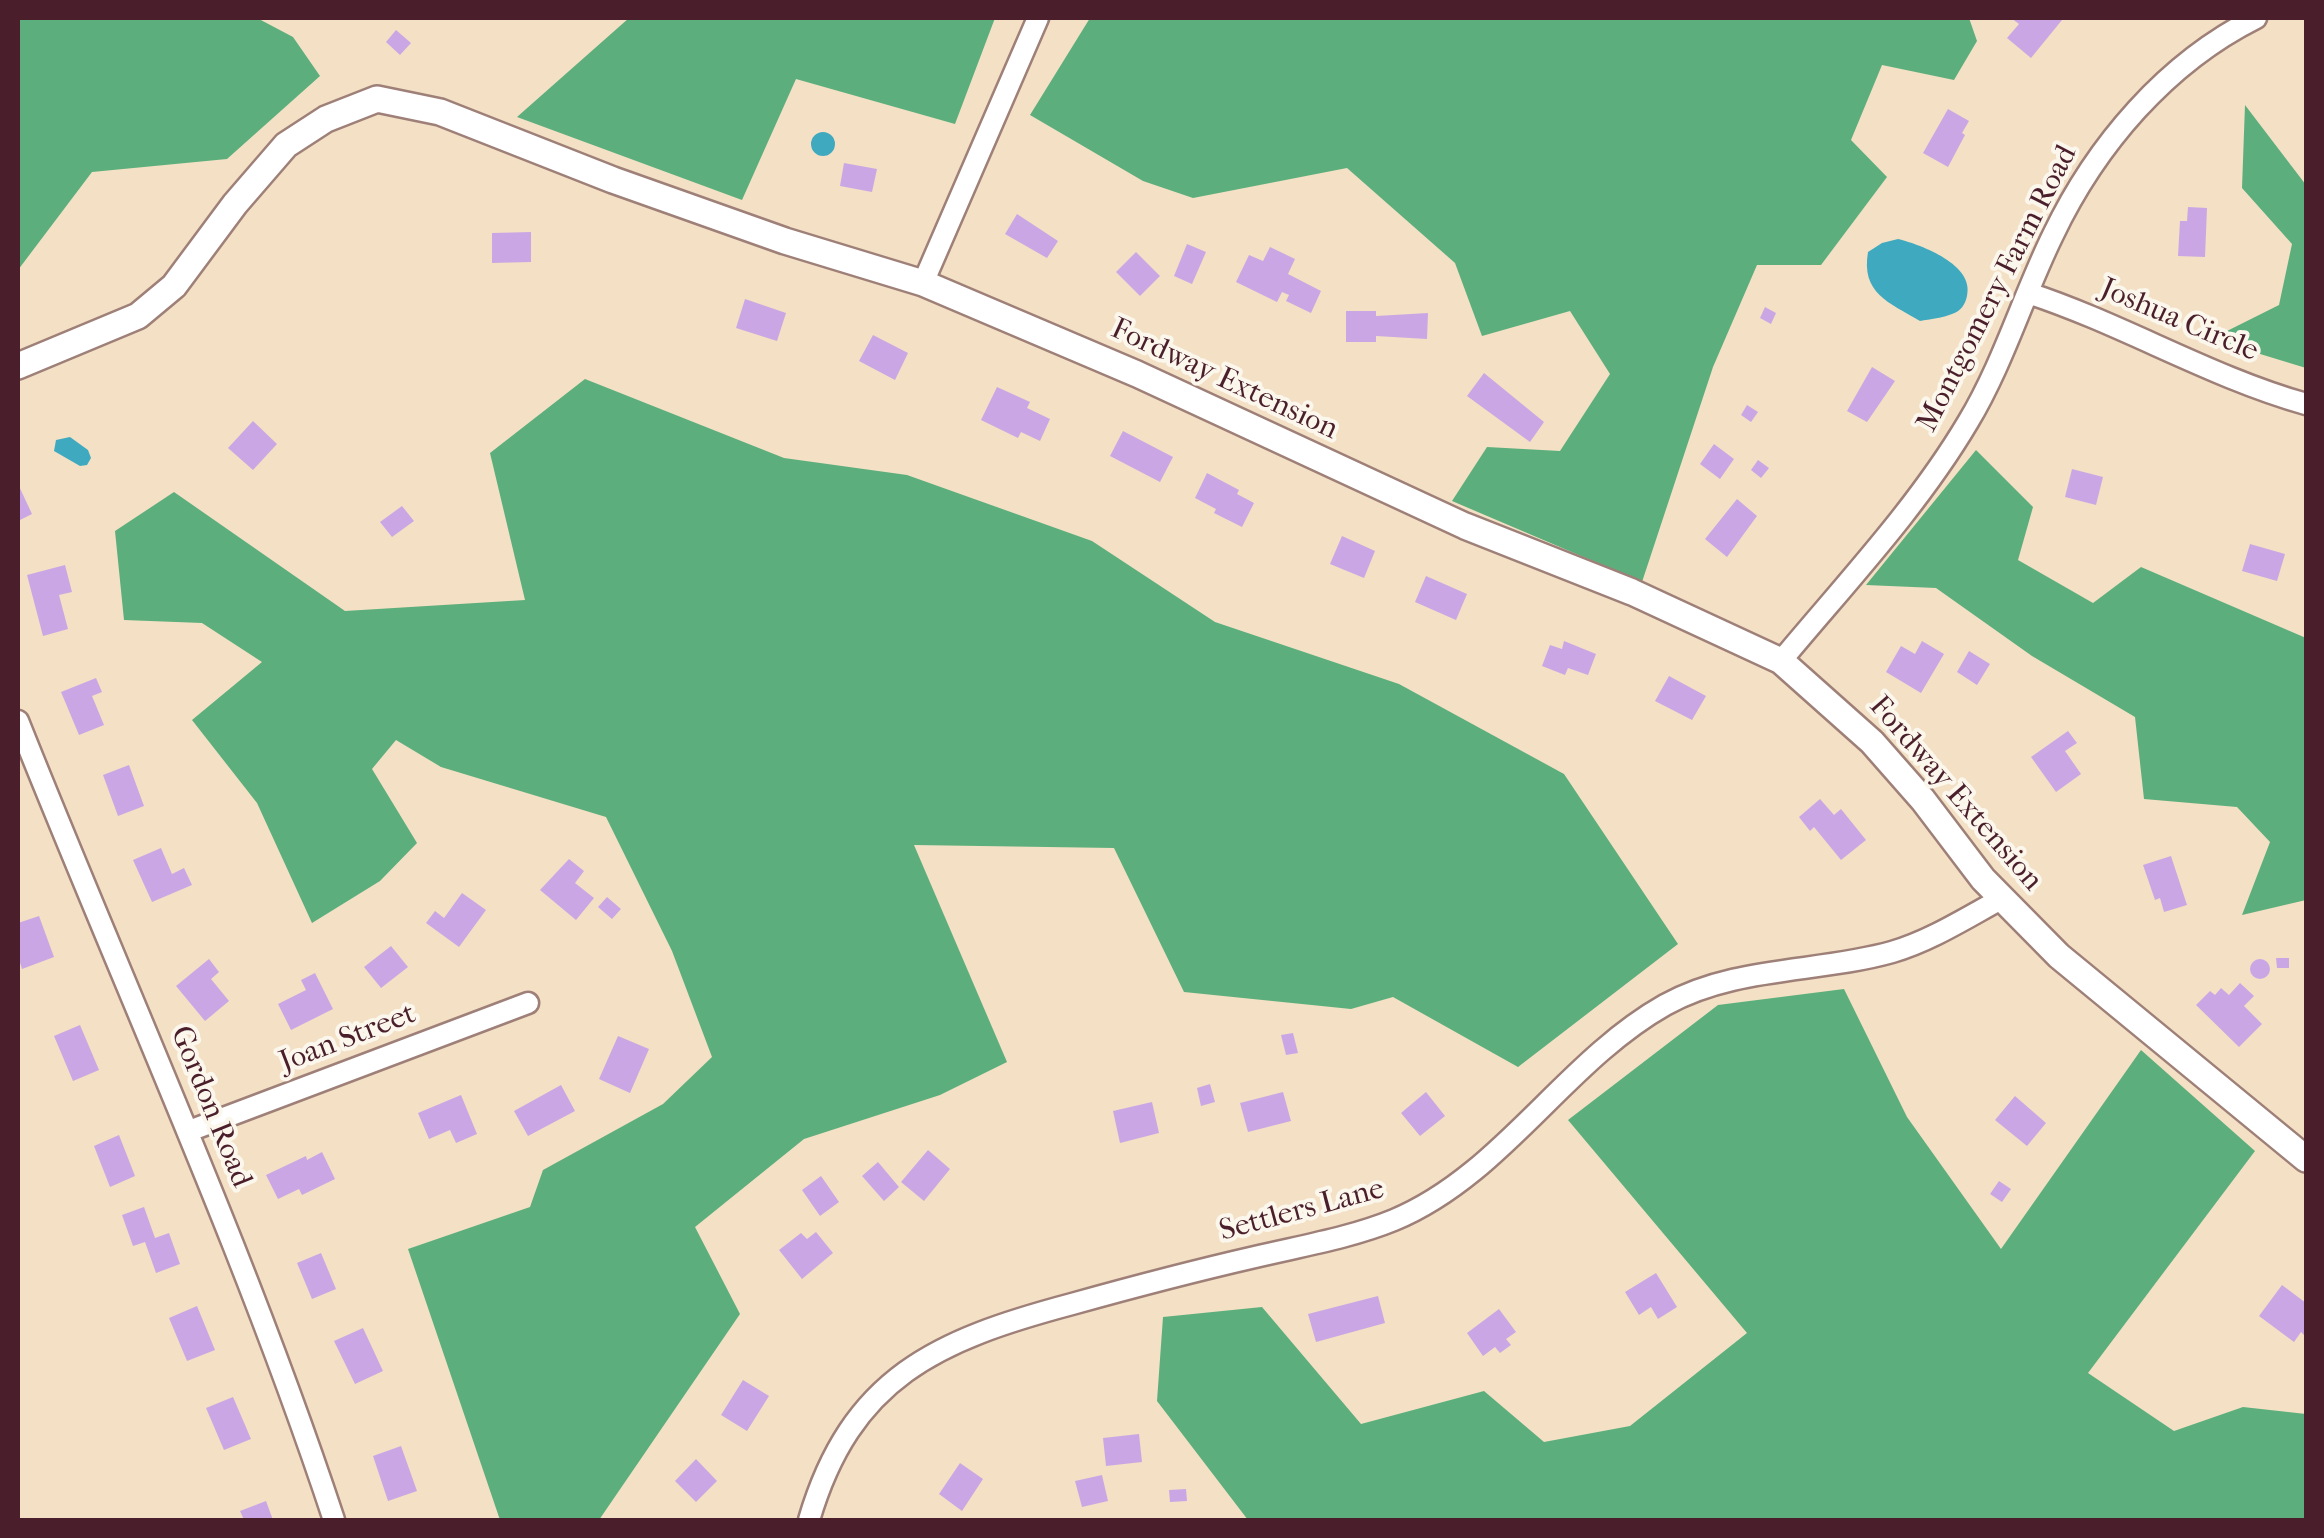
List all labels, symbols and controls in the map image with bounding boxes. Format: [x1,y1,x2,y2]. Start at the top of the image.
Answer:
street label: Montgomery Farm Road [1910,140,2086,438]
street label: Joshua Circle [2095,272,2263,370]
street label: Fordway Extension [1105,312,1343,448]
street label: Fordway Extension [1861,689,2049,899]
street label: Joan Street [275,997,421,1081]
street label: Gordon Road [161,1021,259,1193]
street label: Settlers Lane [1216,1172,1388,1250]

